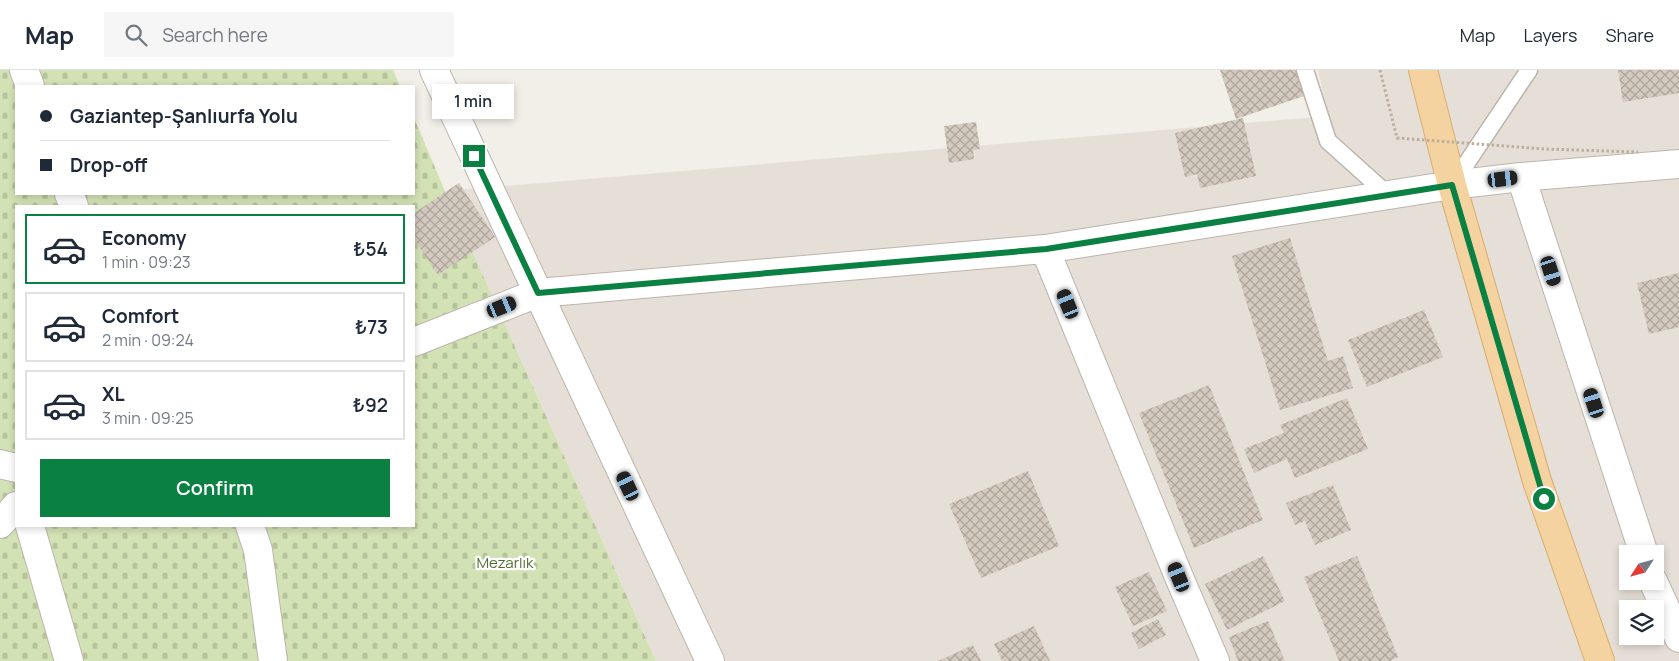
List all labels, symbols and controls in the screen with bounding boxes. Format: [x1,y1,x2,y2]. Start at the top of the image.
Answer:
search box [104,12,454,57]
text: Map [25,18,74,51]
icon: search [122,21,150,49]
text: Search here [162,22,268,48]
text: Map [1460,23,1495,47]
text: Layers [1523,23,1577,47]
text: Share [1605,23,1654,47]
callout: 1 min [433,83,515,118]
text: 1 min [454,90,492,112]
text: Gaziantep-Şanlıurfa Yolu [70,103,298,129]
route end [463,145,485,167]
text: Drop-off [70,152,147,178]
car [1487,170,1518,188]
text: Economy [102,225,186,251]
icon: car [42,227,87,272]
text: ₺54 [353,236,388,262]
text: 1 min · 09:23 [102,251,191,273]
car [1539,254,1562,288]
car [1055,287,1080,321]
car [485,294,518,320]
text: Comfort [102,303,179,329]
icon: car [42,305,87,350]
text: ₺73 [355,314,388,340]
text: 2 min · 09:24 [102,329,194,351]
text: XL [102,381,125,407]
icon: car [42,383,87,428]
car [1582,386,1605,420]
text: ₺92 [353,392,388,418]
text: 3 min · 09:25 [102,407,194,429]
button: Confirm [40,459,390,517]
car [614,469,641,503]
route start [1533,488,1555,510]
north arrow [1619,545,1664,590]
map controls [1619,545,1664,645]
park label: Mezarlık [476,552,534,573]
car [1166,560,1191,594]
button: layers [1619,600,1664,645]

